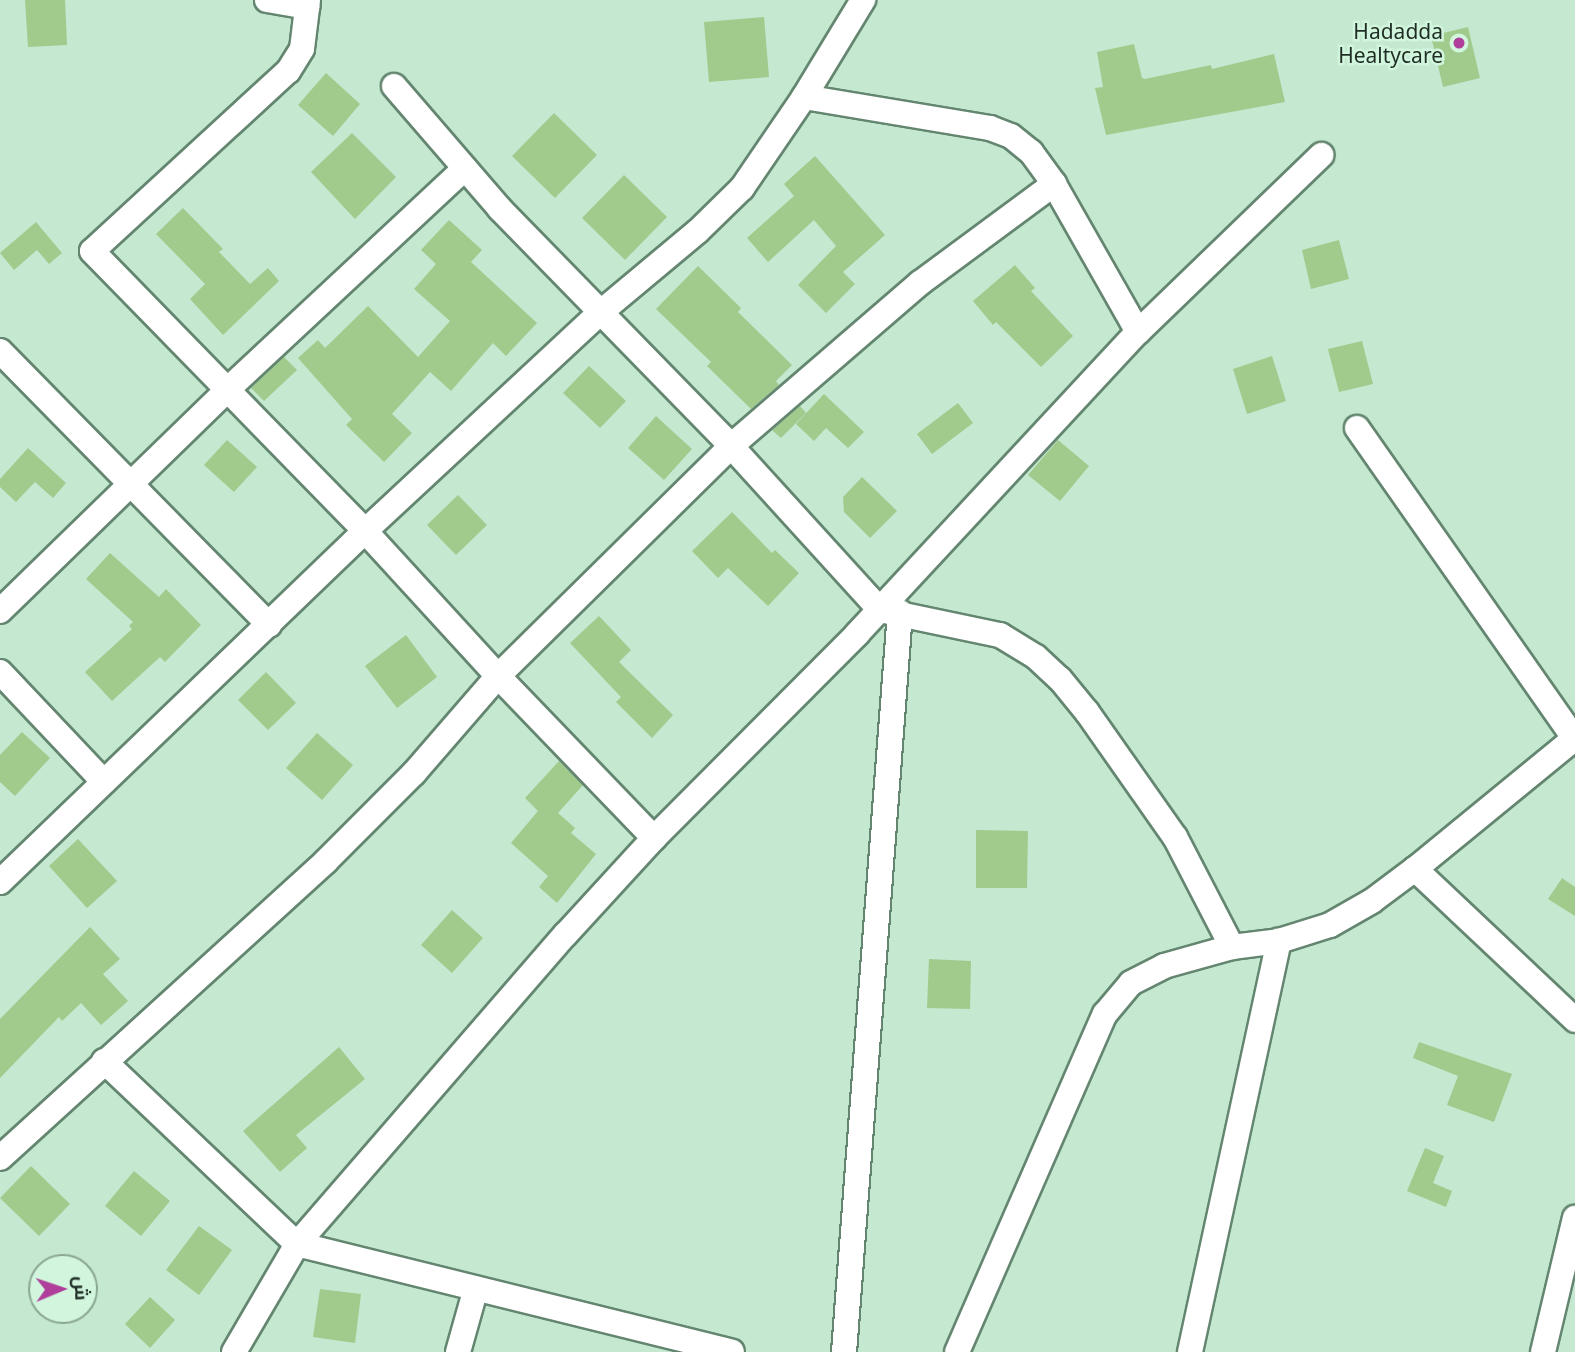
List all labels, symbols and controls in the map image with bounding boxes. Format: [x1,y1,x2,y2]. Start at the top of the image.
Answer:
place label: Hadadda Healtycare [1338,18,1443,68]
marker: Hadadda Healtycare [1449,33,1469,53]
north arrow [28,1254,98,1324]
text: ش [69,1276,95,1301]

